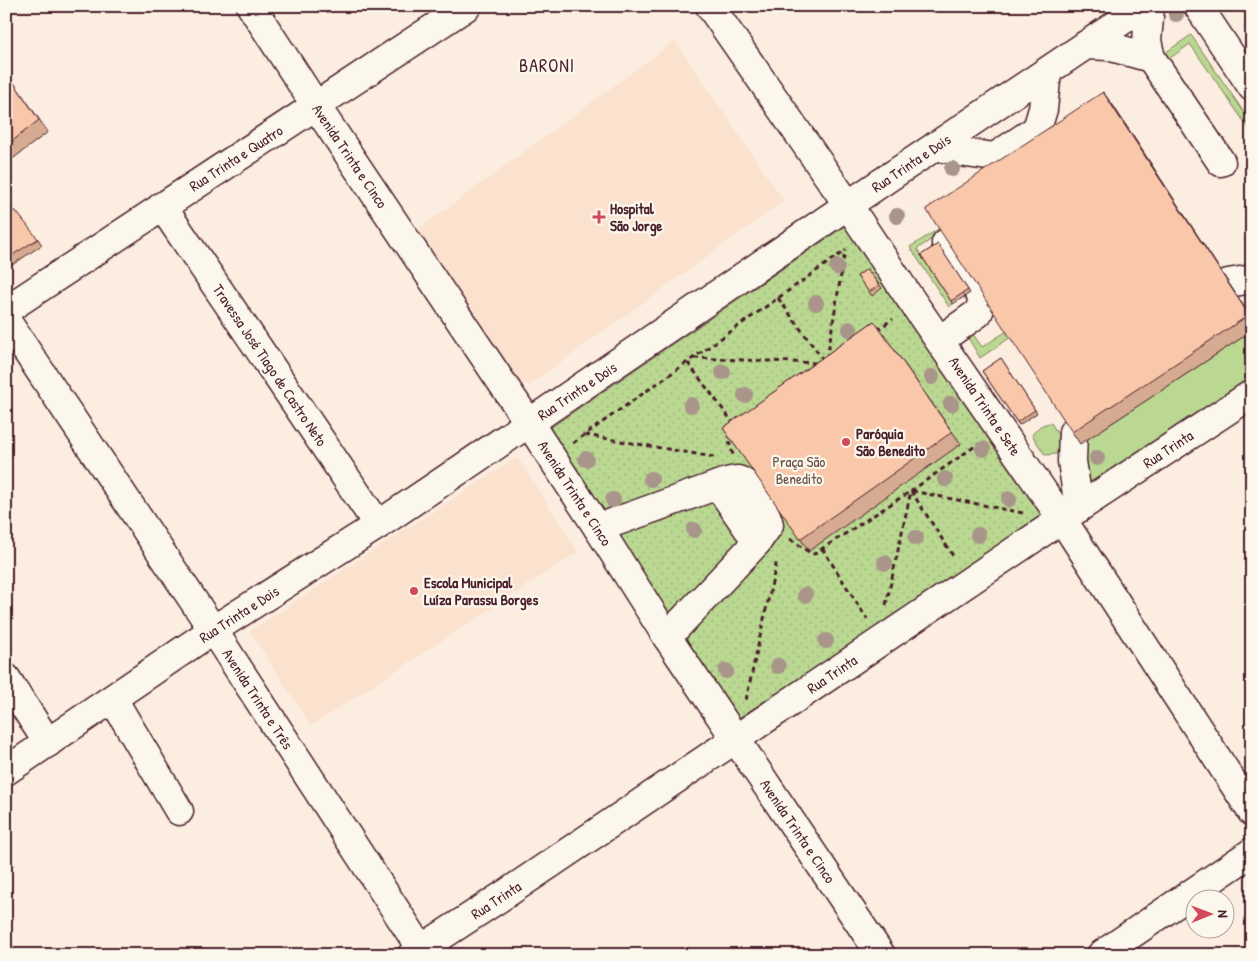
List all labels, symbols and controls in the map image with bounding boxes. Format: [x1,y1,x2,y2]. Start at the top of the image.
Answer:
district label: BARONI [519,53,575,78]
street label: Avenida Trinta e Cinco [307,100,393,212]
street label: Rua Trinta e Quatro [185,120,287,196]
street label: Rua Trinta e Dois [867,129,955,197]
place label: Hospital São Jorge [610,198,662,237]
marker: Hospital São Jorge [592,210,606,224]
street label: Travessa José Tiago de Castro Neto [208,280,332,450]
street label: Avenida Trinta e Sete [944,352,1026,460]
street label: Rua Trinta e Dois [533,357,621,425]
place label: Paróquia São Benedito [856,423,925,461]
street label: Rua Trinta [1139,425,1197,473]
street label: Avenida Trinta e Cinco [533,436,617,550]
marker: Paróquia São Benedito [840,436,852,448]
park label: Praça São Benedito [773,451,825,489]
place label: Escola Municipal Luíza Parassu Borges [424,572,539,611]
street label: Rua Trinta e Dois [195,580,283,648]
marker: Escola Municipal Luíza Parassu Borges [408,585,420,597]
street label: Avenida Trinta e Três [218,645,299,754]
street label: Rua Trinta [803,650,861,698]
street label: Avenida Trinta e Cinco [755,775,841,887]
street label: Rua Trinta [467,876,525,924]
north arrow [1186,888,1236,938]
text: N [1214,910,1233,918]

